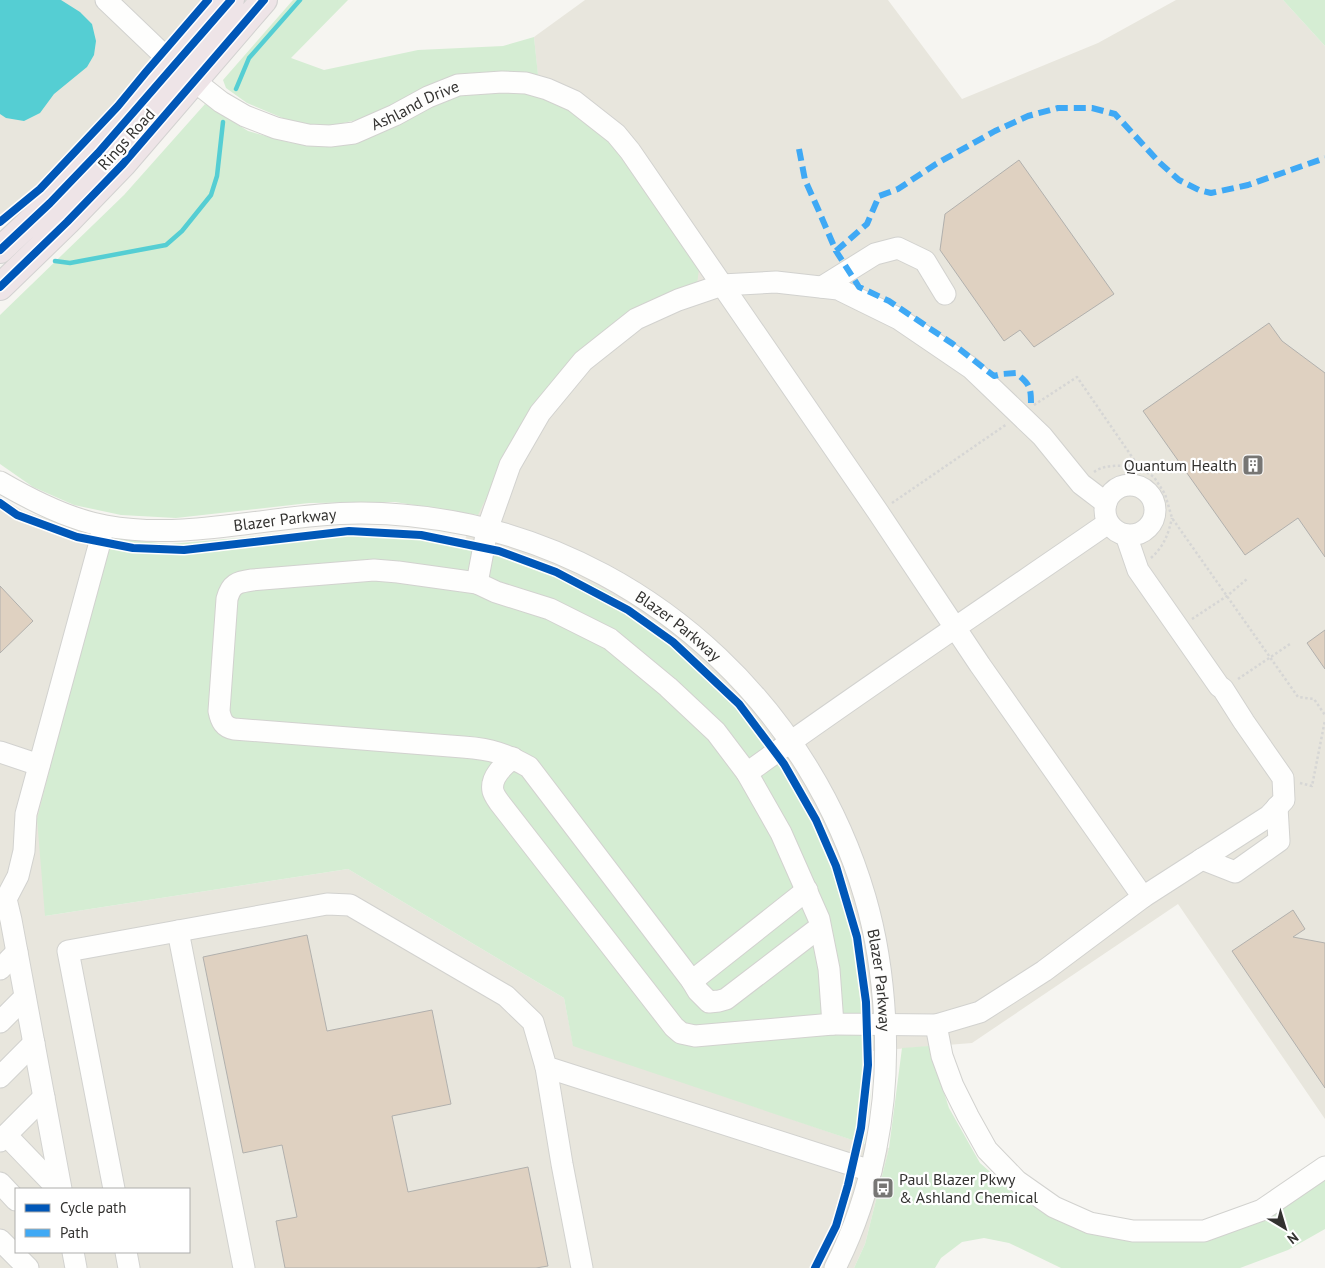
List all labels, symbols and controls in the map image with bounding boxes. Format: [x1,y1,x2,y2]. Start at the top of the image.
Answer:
street label: Ashland Drive [368,76,462,134]
street label: Rings Road [93,104,159,174]
building icon: Quantum Health [1241,453,1265,477]
place label: Quantum Health [1124,455,1237,475]
street label: Blazer Parkway [232,504,337,535]
street label: Blazer Parkway [632,586,726,666]
street label: Blazer Parkway [863,927,895,1033]
place label: Paul Blazer Pkwy & Ashland Chemical [899,1169,1038,1207]
bus stop icon: Paul Blazer Pkwy & Ashland Chemical [871,1176,895,1200]
legend [15,1188,190,1253]
text: Cycle path [60,1198,126,1217]
north arrow [1260,1203,1310,1253]
text: Path [60,1223,89,1242]
text: N [1284,1228,1302,1248]

